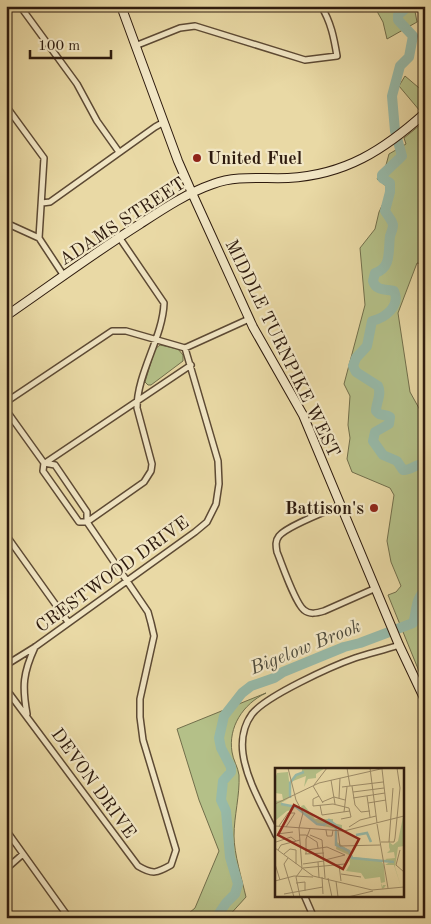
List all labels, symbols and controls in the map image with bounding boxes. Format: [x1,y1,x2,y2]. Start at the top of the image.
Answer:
scale bar [30,28,111,60]
text: 100 m [38,39,80,54]
place label: United Fuel [207,150,303,168]
marker: United Fuel [191,152,203,164]
street label: ADAMS STREET [56,174,189,269]
street label: MIDDLE TURNPIKE WEST [222,237,343,460]
place label: Battison's [285,500,364,518]
marker: Battison's [368,502,380,514]
street label: CRESTWOOD DRIVE [33,513,192,636]
water label: Bigelow Brook [247,617,364,680]
street label: DEVON DRIVE [47,725,139,842]
inset map [275,768,404,896]

